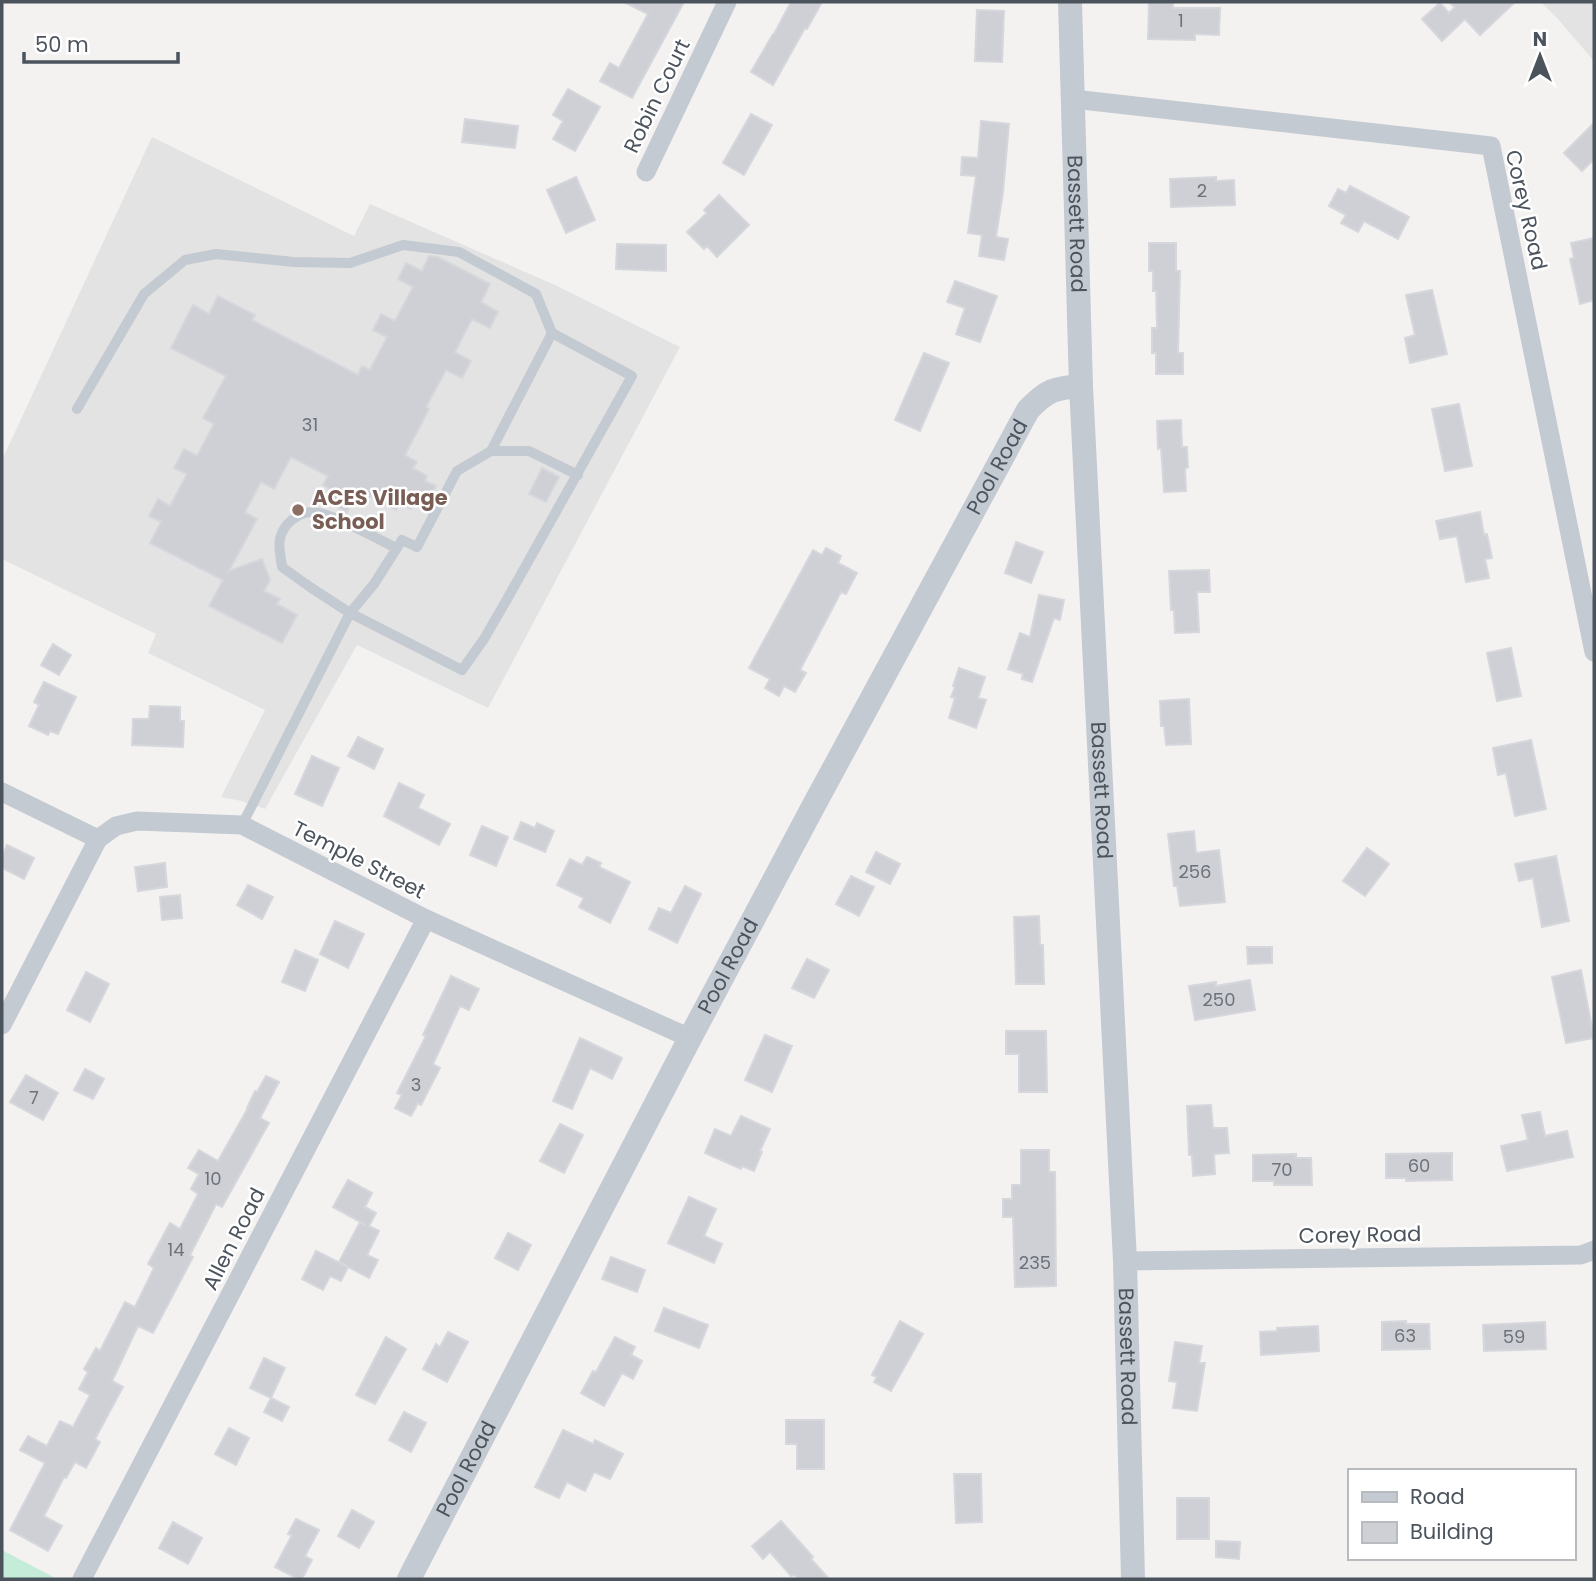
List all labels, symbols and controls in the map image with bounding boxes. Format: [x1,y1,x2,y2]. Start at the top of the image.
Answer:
house number: 1 [1178,8,1184,33]
scale bar [24,21,178,65]
north arrow [1505,21,1575,91]
text: N [1533,26,1547,53]
text: 50 m [35,30,89,59]
street label: Robin Court [617,34,697,157]
street label: Corey Road [1499,147,1554,273]
street label: Bassett Road [1060,155,1093,293]
house number: 2 [1197,178,1207,203]
house number: 31 [302,412,318,437]
street label: Pool Road [959,414,1034,520]
place label: ACES Village School [312,483,448,536]
marker: ACES Village School [290,502,306,518]
street label: Bassett Road [1084,721,1120,860]
street label: Temple Street [288,814,431,906]
house number: 256 [1178,859,1212,884]
street label: Pool Road [690,913,765,1019]
house number: 250 [1203,987,1235,1012]
house number: 3 [411,1072,421,1097]
house number: 7 [29,1085,39,1110]
house number: 60 [1408,1153,1430,1178]
house number: 70 [1271,1157,1293,1182]
house number: 10 [204,1166,222,1191]
street label: Allen Road [195,1183,272,1295]
street label: Corey Road [1298,1219,1422,1250]
house number: 14 [167,1237,185,1262]
house number: 235 [1019,1250,1051,1275]
street label: Bassett Road [1112,1288,1144,1426]
house number: 63 [1394,1323,1416,1348]
house number: 59 [1503,1324,1525,1349]
street label: Pool Road [429,1416,503,1522]
legend [1348,1469,1575,1560]
text: Road [1410,1482,1465,1511]
text: Building [1410,1517,1494,1546]

